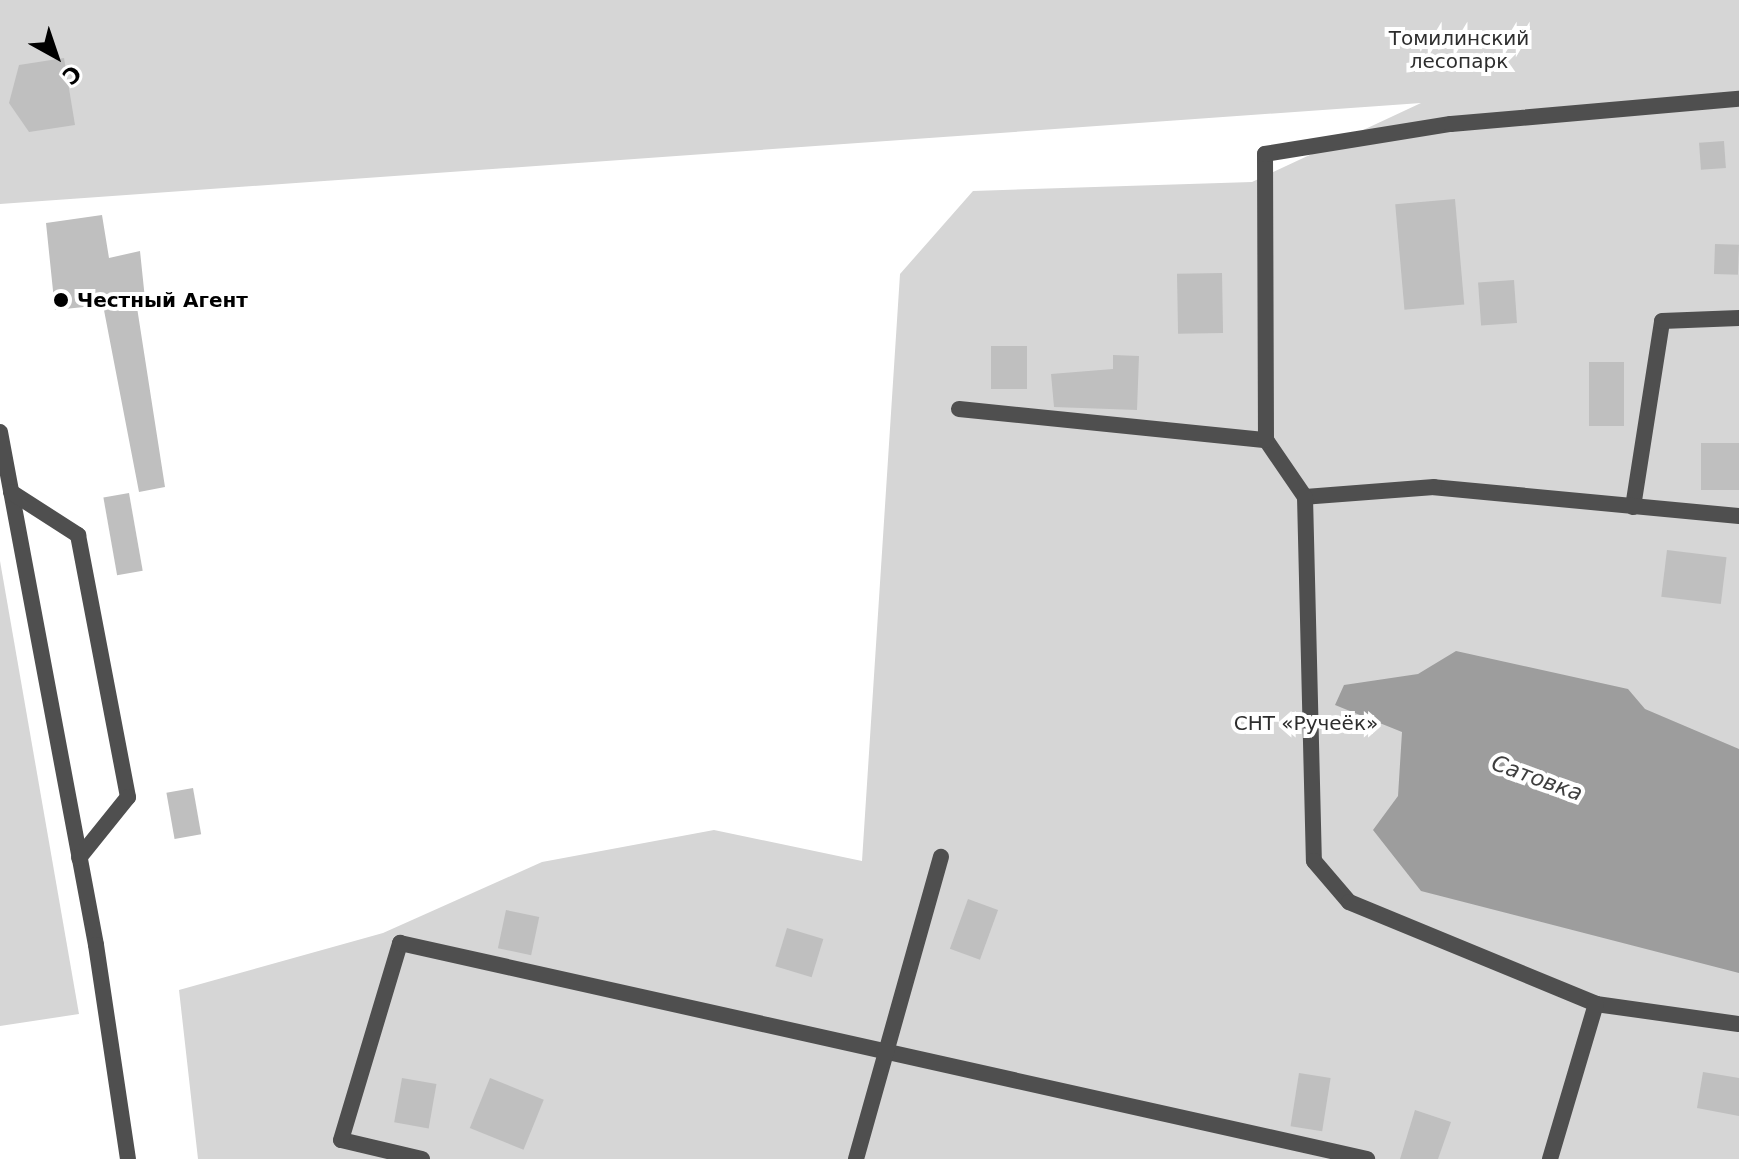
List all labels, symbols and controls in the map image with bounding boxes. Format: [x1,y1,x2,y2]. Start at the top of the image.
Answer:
north arrow [16,16,96,96]
park label: Томилинский лесопарк [1389,26,1529,73]
text: С [58,60,86,90]
place label: Честный Агент [77,288,248,312]
marker: Честный Агент [52,291,70,309]
park label: СНТ «Ручеёк» [1234,711,1378,735]
water label: Сатовка [1488,749,1586,807]

